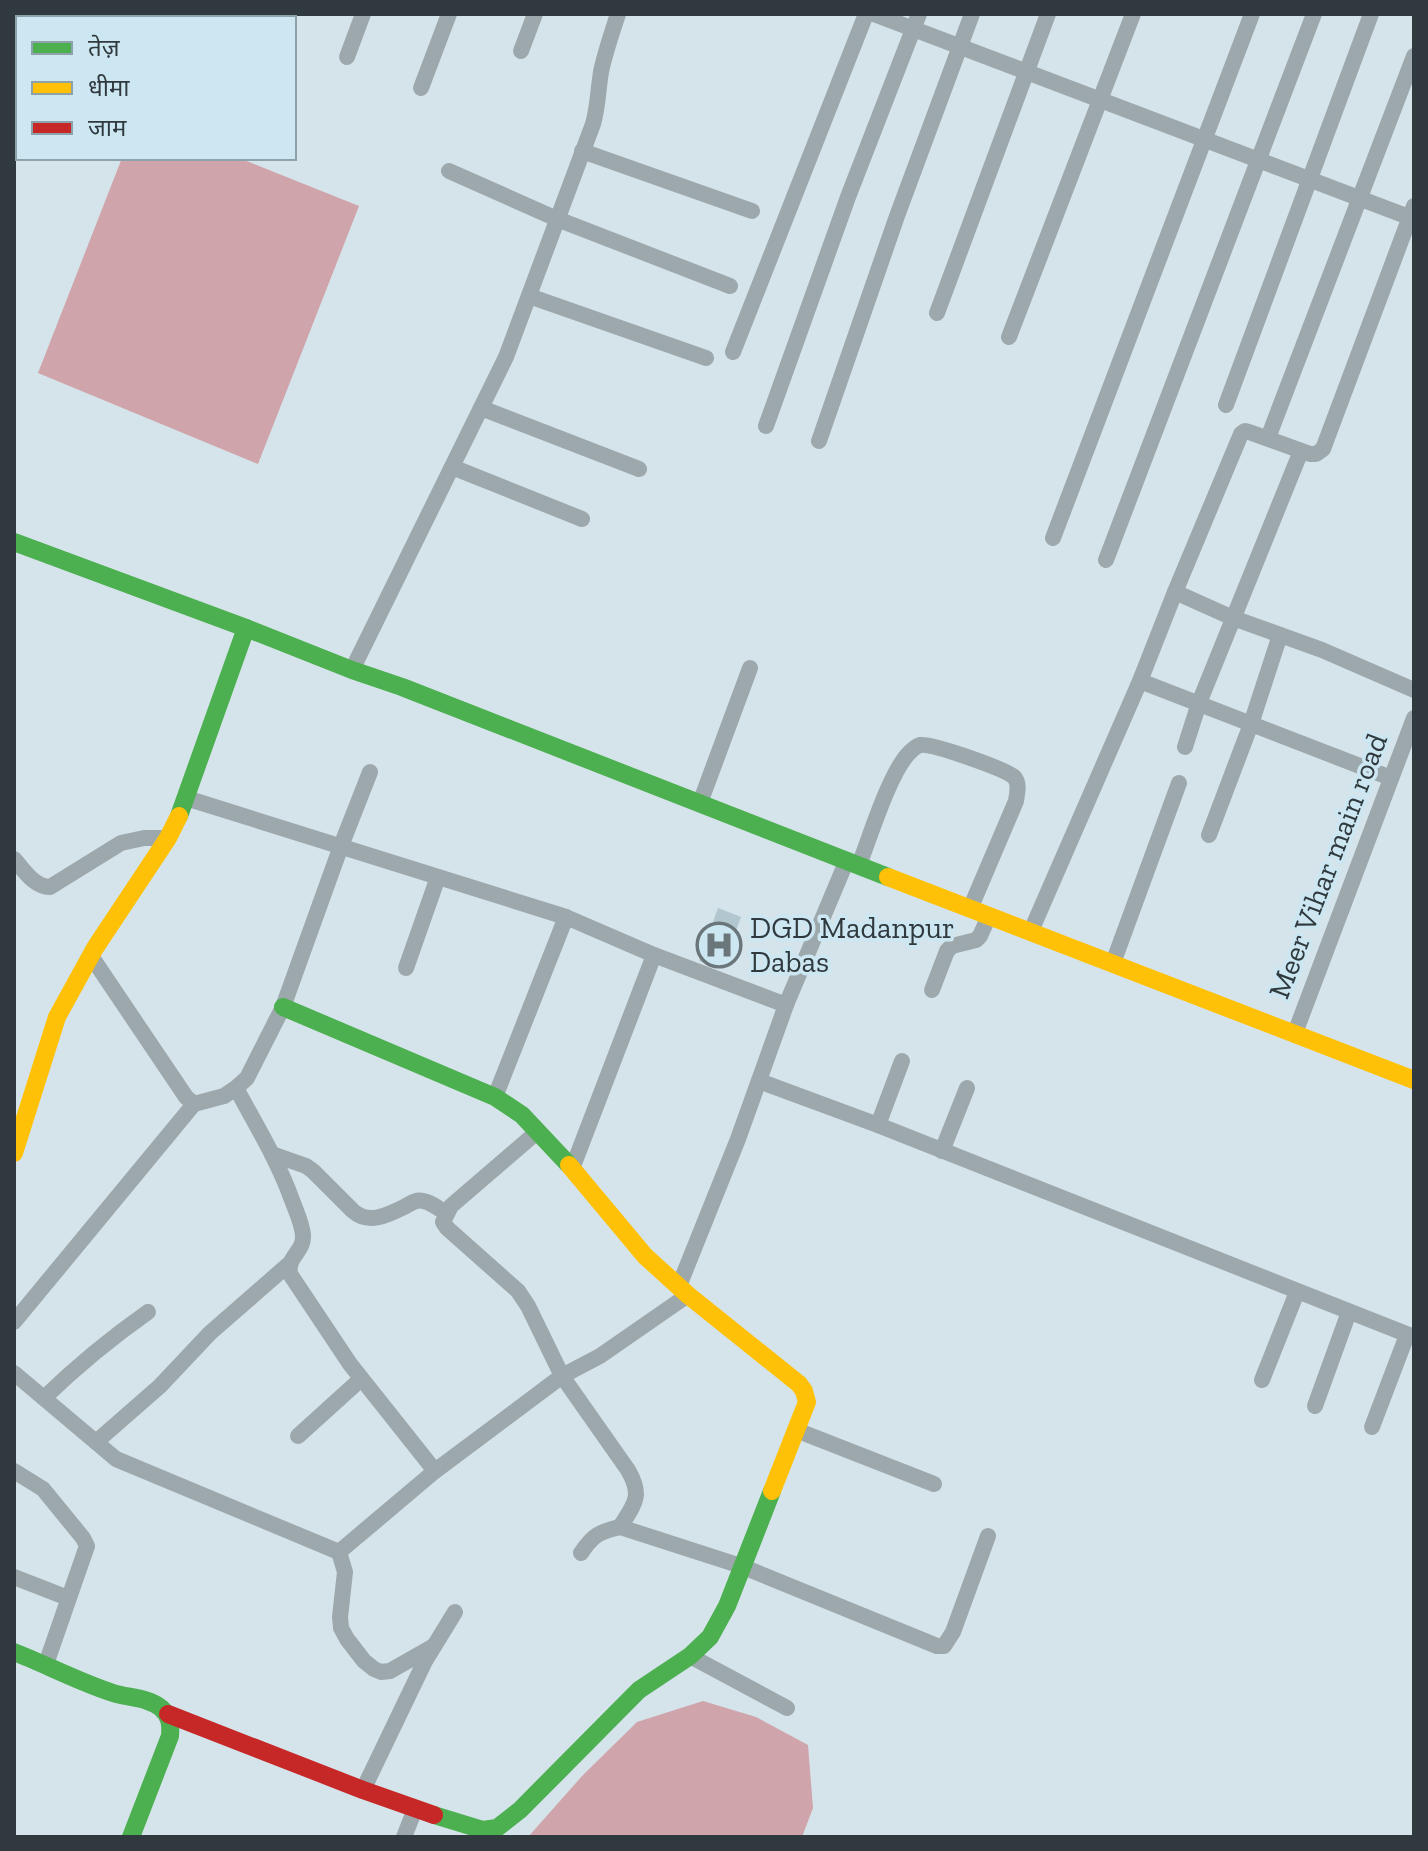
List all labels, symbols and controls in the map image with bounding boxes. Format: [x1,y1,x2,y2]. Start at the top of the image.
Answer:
legend [16,16,296,160]
text: तेज़ [88,33,121,62]
text: धीमा [88,73,130,102]
text: जाम [88,113,127,142]
street label: Meer Vihar main road [1261,728,1395,1004]
place label: DGD Madanpur Dabas [750,910,955,980]
hospital icon: DGD Madanpur Dabas [695,921,743,969]

